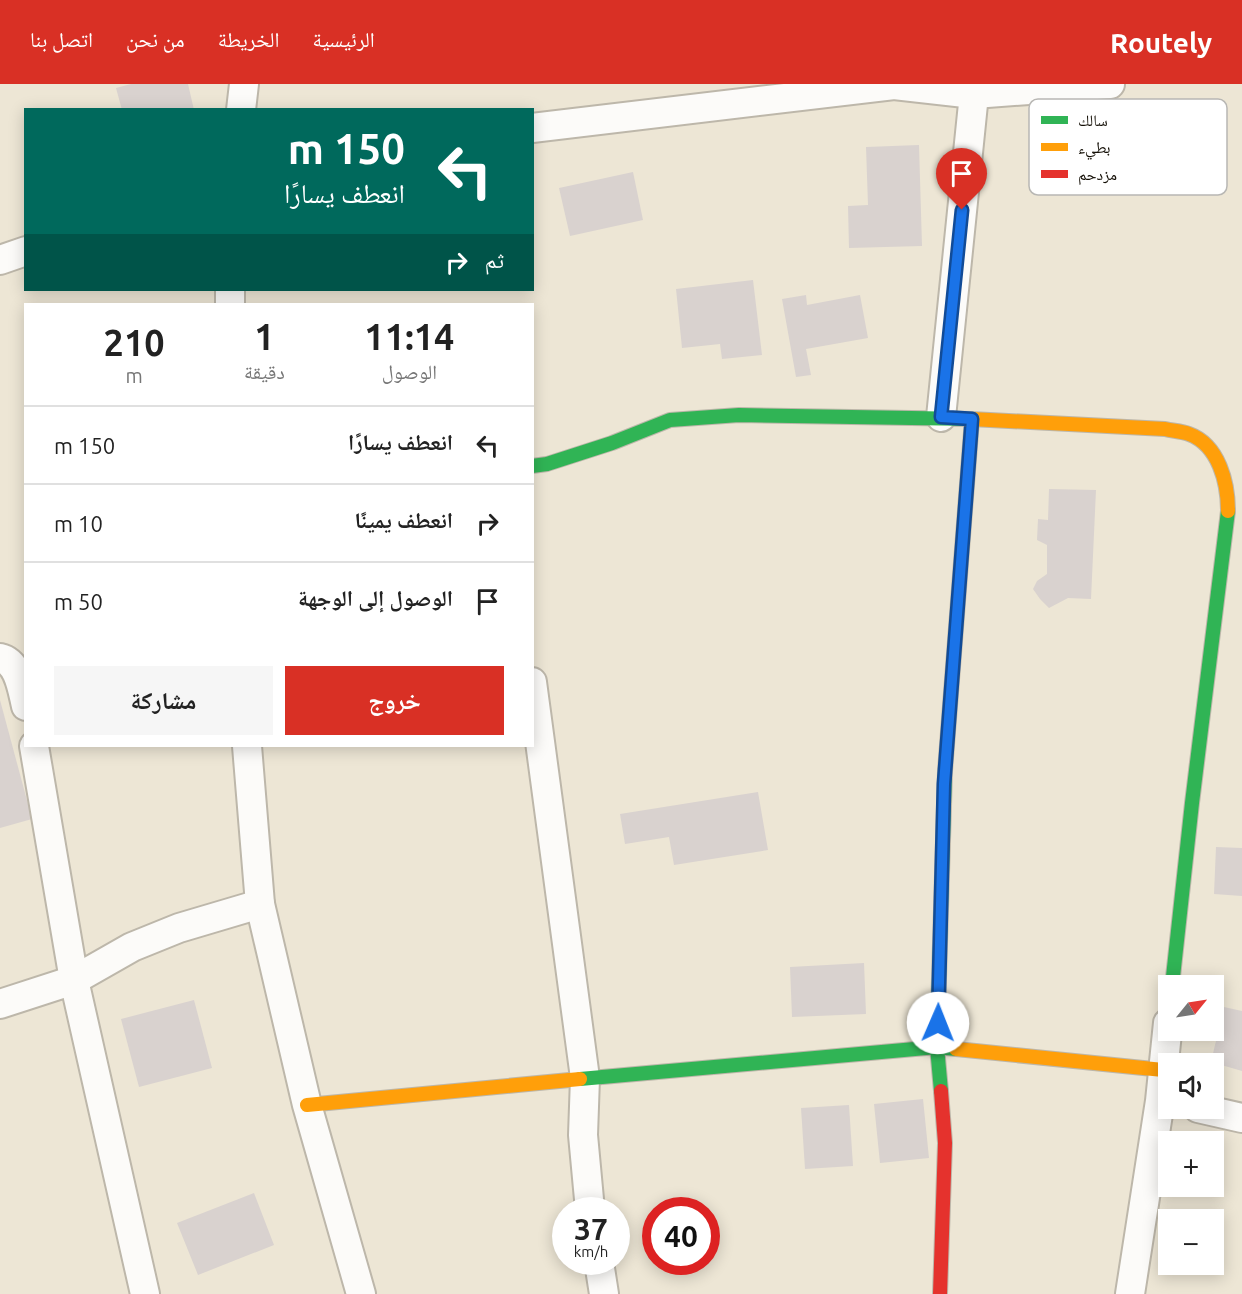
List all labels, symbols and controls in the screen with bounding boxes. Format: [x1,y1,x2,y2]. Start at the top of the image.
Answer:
text: اتصل بنا [30,27,93,51]
text: من نحن [126,27,185,51]
text: الخريطة [218,27,280,51]
text: الرئيسية [313,27,375,51]
text: Routely [1110,27,1212,58]
legend [1029,99,1227,195]
text: سالك [1078,111,1108,129]
text: 150 m [288,125,405,172]
icon: left [426,132,504,210]
text: بطيء [1078,138,1110,160]
pin [936,148,987,210]
icon: arrive [945,157,978,190]
text: مزدحم [1078,165,1117,185]
text: انعطف يسارًا [284,178,405,208]
icon: right [440,246,473,279]
text: ثم [485,247,504,272]
text: 1 [254,316,275,357]
text: 11:14 [364,316,454,357]
text: 210 [104,322,165,363]
text: دقيقة [244,360,285,383]
text: الوصول [382,360,437,383]
text: m [125,364,143,387]
text: انعطف يسارًا [348,429,453,454]
icon: left [471,429,504,462]
text: 150 m [54,433,115,458]
text: انعطف يمينًا [354,507,453,532]
icon: right [471,507,504,540]
text: 10 m [54,511,103,536]
text: الوصول إلى الوجهة [298,585,453,610]
icon: arrive [471,585,504,618]
text: 50 m [54,589,103,614]
button: مشاركة [54,666,273,735]
button: خروج [285,666,504,735]
north arrow [1158,975,1224,1041]
map controls [1158,975,1224,1275]
position arrow [906,991,970,1055]
button: sound [1158,1053,1224,1119]
button: + [1158,1131,1224,1197]
speed limit sign: 40 [642,1197,720,1275]
button: − [1158,1209,1224,1275]
text: 37 [574,1212,608,1246]
text: km/h [574,1243,608,1260]

